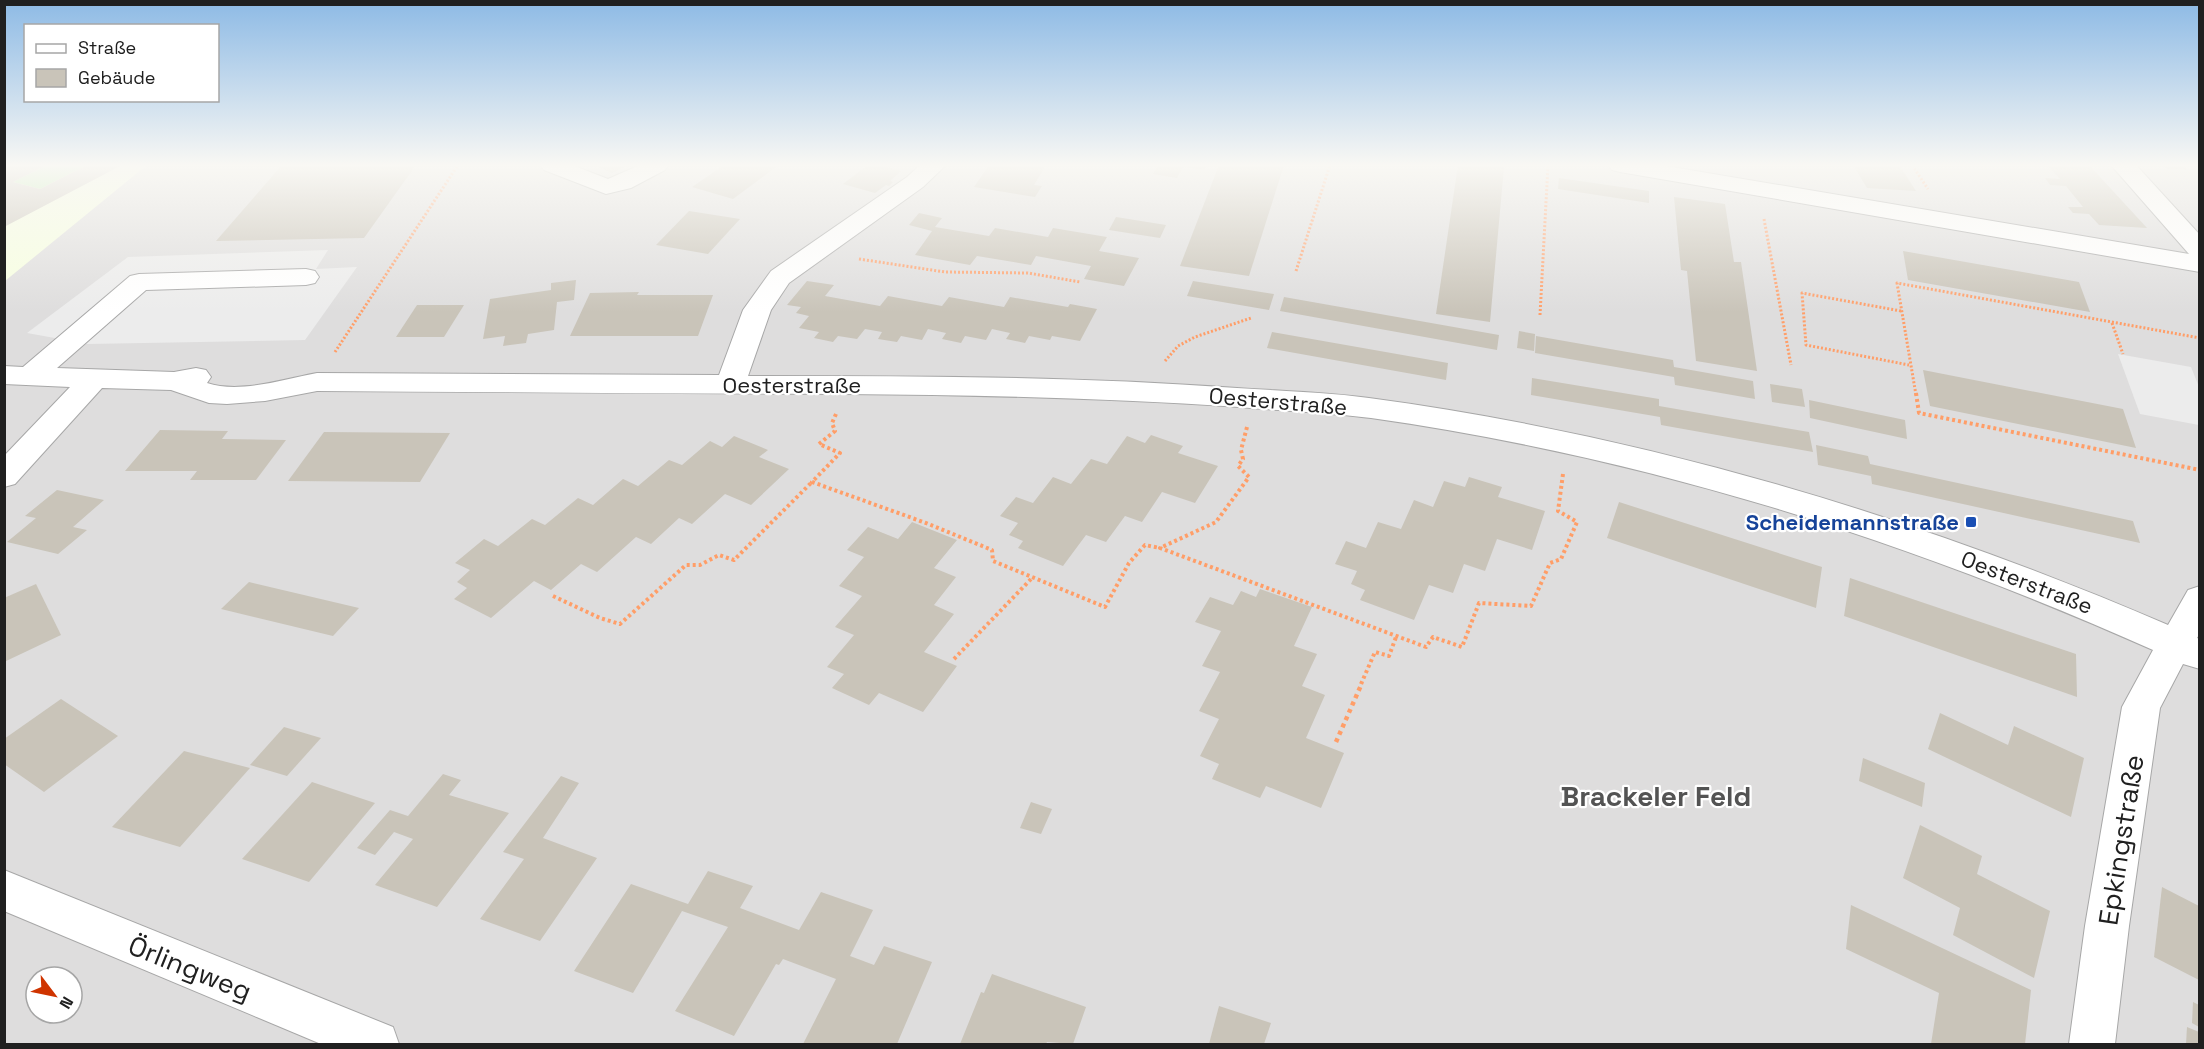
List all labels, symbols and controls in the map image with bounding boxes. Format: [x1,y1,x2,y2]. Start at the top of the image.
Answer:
legend [24,24,219,102]
text: Straße [78,36,136,59]
text: Gebäude [78,66,156,89]
street label: Oesterstraße [723,371,861,399]
street label: Oesterstraße [1208,381,1348,421]
place label: Scheidemannstraße [1746,508,1959,536]
marker: Scheidemannstraße [1964,515,1978,529]
street label: Oesterstraße [1957,544,2097,620]
street label: Epkingstraße [2090,752,2152,928]
district label: Brackeler Feld [1561,778,1751,814]
street label: Örlingweg [123,927,257,1009]
north arrow [24,965,84,1025]
text: N [55,993,78,1013]

